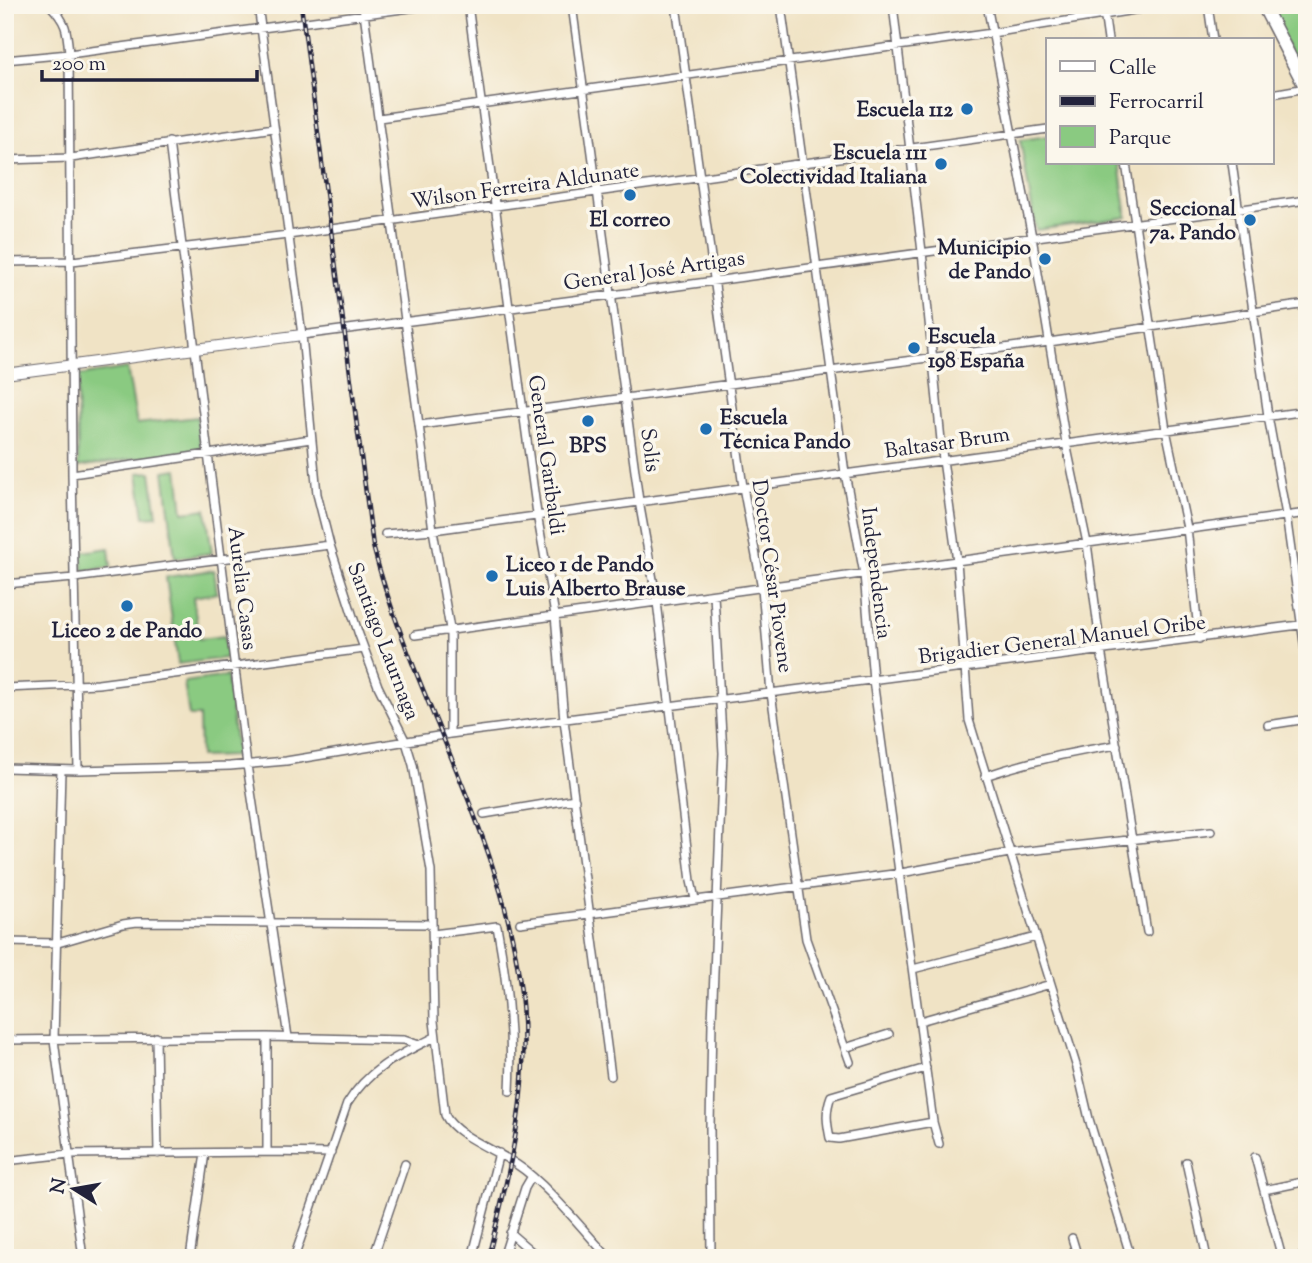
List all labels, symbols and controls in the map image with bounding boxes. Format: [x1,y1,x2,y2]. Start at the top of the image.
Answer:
scale bar [42,38,257,82]
legend [1046,38,1274,164]
text: 200 m [52,50,106,80]
text: Calle [1109,54,1157,84]
text: Ferrocarril [1109,88,1204,118]
place label: Escuela 112 [857,96,953,126]
marker: Escuela 112 [959,101,975,117]
text: Parque [1109,124,1171,154]
place label: Escuela 111 Colectividad Italiana [740,139,928,193]
street label: Wilson Ferreira Aldunate [409,156,641,218]
marker: Escuela 111 Colectividad Italiana [933,156,949,172]
marker: El correo [622,187,638,203]
place label: Seccional 7a. Pando [1149,195,1237,249]
place label: El correo [589,206,671,236]
marker: Seccional 7a. Pando [1242,212,1258,228]
place label: Municipio de Pando [937,234,1032,288]
street label: General José Artigas [562,244,747,300]
marker: Municipio de Pando [1037,251,1053,267]
place label: Escuela 198 España [928,323,1025,377]
marker: Escuela 198 España [906,340,922,356]
street label: General Garibaldi [519,373,571,537]
place label: Escuela Técnica Pando [720,404,851,458]
marker: BPS [580,413,596,429]
street label: Baltasar Brum [883,420,1012,468]
marker: Escuela Técnica Pando [698,421,714,437]
street label: Solís [631,427,667,474]
place label: BPS [569,432,607,462]
street label: Doctor César Piovene [743,478,799,675]
street label: Independencia [852,506,898,641]
street label: Aurelia Casas [219,525,263,652]
place label: Liceo 1 de Pando Luis Alberto Brause [506,551,686,605]
street label: Santiago Laurnaga [338,558,426,725]
marker: Liceo 1 de Pando Luis Alberto Brause [484,568,500,584]
marker: Liceo 2 de Pando [119,598,135,614]
street label: Brigadier General Manuel Oribe [917,608,1208,674]
place label: Liceo 2 de Pando [52,617,203,647]
north arrow [38,1154,108,1224]
text: N [45,1176,74,1196]

